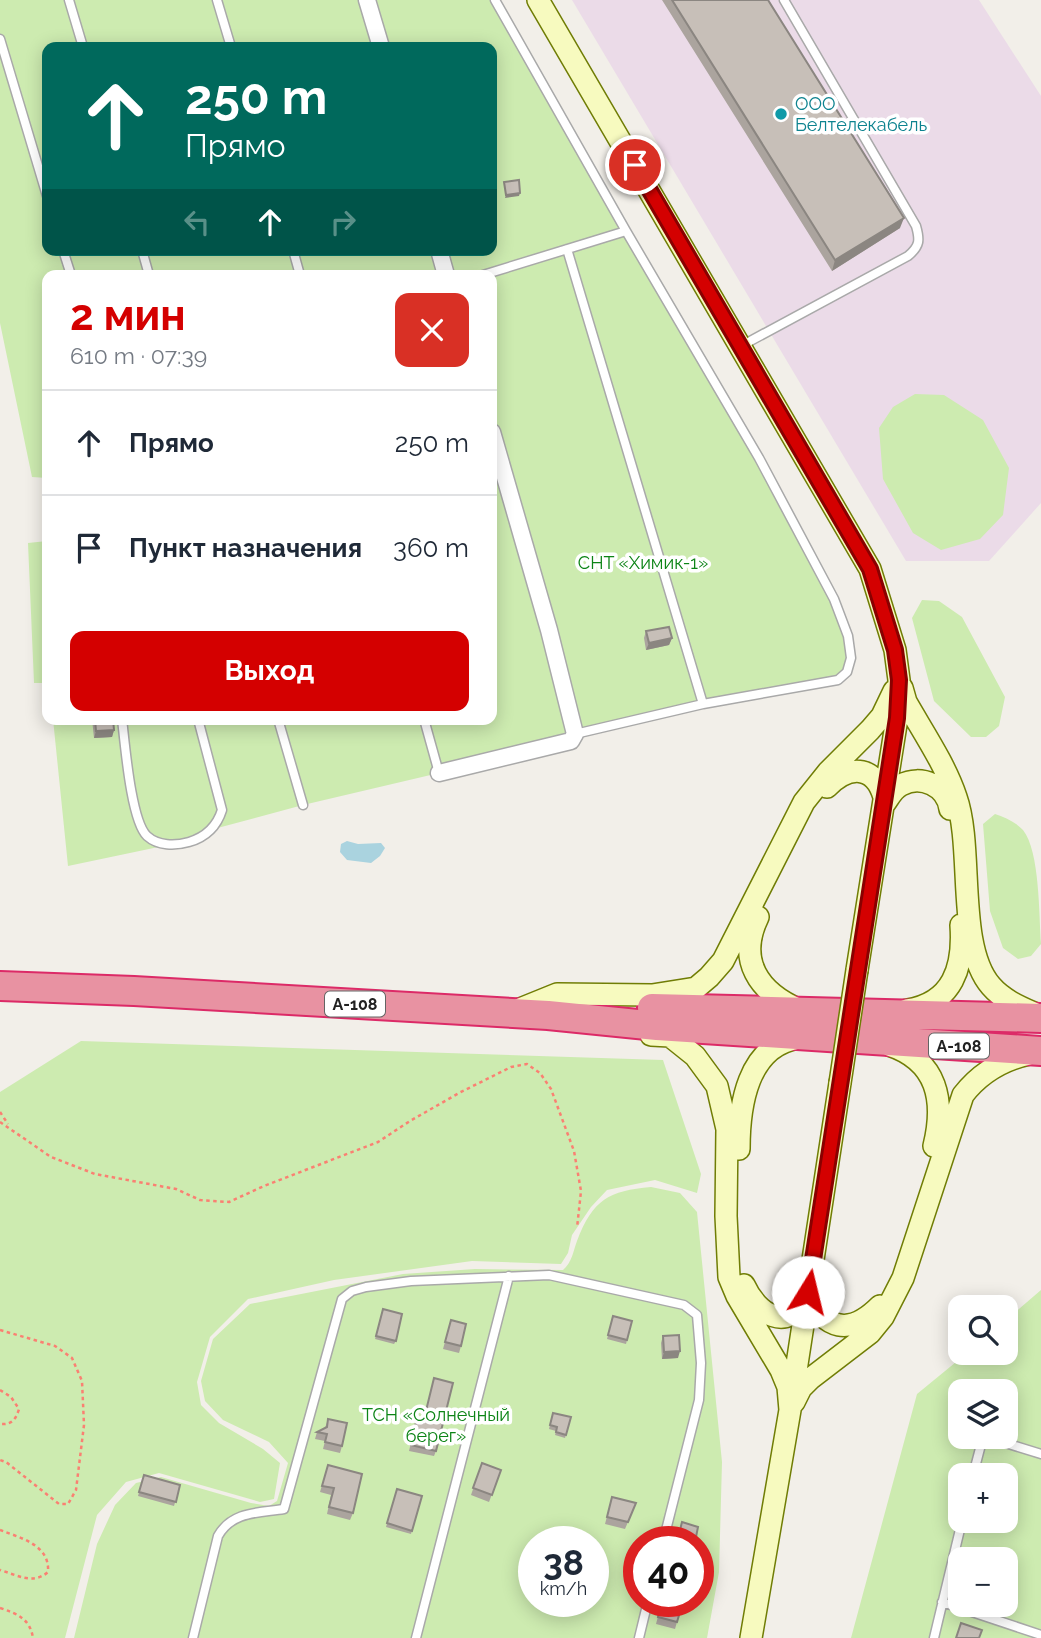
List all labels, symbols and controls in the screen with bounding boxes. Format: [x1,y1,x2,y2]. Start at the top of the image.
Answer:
text: 250 m [185,68,327,125]
icon: ahead [70,70,161,161]
place label: ООО Белтелекабель [795,93,927,135]
marker: ООО Белтелекабель [773,106,789,122]
text: Прямо [185,127,286,164]
pin [605,135,665,195]
icon: arrive [616,146,654,184]
icon: left [178,203,216,241]
icon: ahead [251,203,289,241]
icon: right [324,203,362,241]
text: 2 мин [70,291,186,340]
button: close [395,293,469,367]
text: 610 m · 07:39 [70,342,207,369]
icon: ahead [70,424,108,462]
text: Прямо [129,428,214,458]
text: 250 m [395,428,469,458]
icon: arrive [70,529,108,567]
text: Пункт назначения [129,533,362,563]
text: 360 m [393,533,469,563]
park label: СНТ «Химик-1» [578,552,708,573]
button: Выход [70,631,469,711]
road number: А-108 [325,992,385,1016]
road number: А-108 [929,1034,989,1058]
position arrow [771,1255,845,1329]
map controls [948,1295,1018,1617]
button: search [948,1295,1018,1365]
button: layers [948,1379,1018,1449]
park label: ТСН «Солнечный берег» [362,1404,510,1446]
button: + [948,1463,1018,1533]
speed limit sign: 40 [623,1526,714,1617]
text: 38 [543,1542,584,1583]
button: − [948,1547,1018,1617]
text: km/h [540,1578,587,1599]

